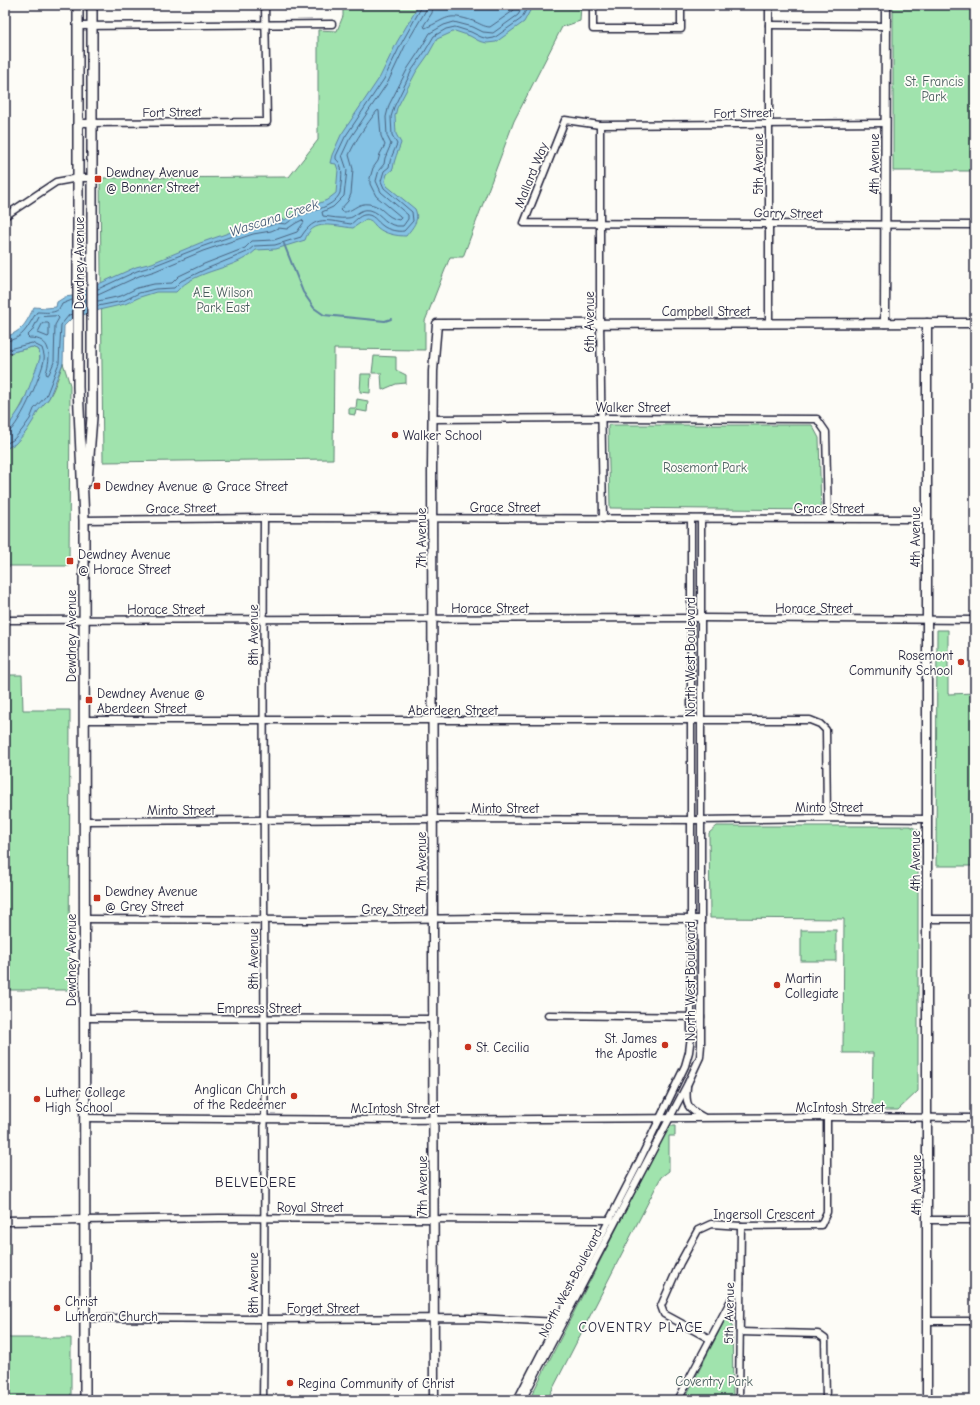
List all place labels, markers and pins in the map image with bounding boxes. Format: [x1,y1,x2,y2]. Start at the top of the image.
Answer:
place label: Dewdney Avenue @ Bonner Street [106,165,200,195]
marker: Dewdney Avenue @ Bonner Street [93,174,103,184]
place label: Walker School [403,428,482,443]
marker: Walker School [390,430,400,440]
place label: Dewdney Avenue @ Grace Street [105,479,289,494]
marker: Dewdney Avenue @ Grace Street [92,481,102,491]
place label: Dewdney Avenue @ Horace Street [78,547,172,577]
marker: Dewdney Avenue @ Horace Street [65,556,75,566]
place label: Rosemont Community School [849,648,954,678]
marker: Rosemont Community School [956,657,966,667]
place label: Dewdney Avenue @ Aberdeen Street [97,686,205,716]
marker: Dewdney Avenue @ Aberdeen Street [84,695,94,705]
place label: Dewdney Avenue @ Grey Street [105,884,198,914]
marker: Dewdney Avenue @ Grey Street [92,893,102,903]
place label: Martin Collegiate [785,971,839,1001]
marker: Martin Collegiate [772,980,782,990]
place label: St. James the Apostle [595,1031,657,1061]
place label: St. Cecilia [476,1040,529,1055]
marker: St. James the Apostle [660,1040,670,1050]
marker: St. Cecilia [463,1042,473,1052]
place label: Anglican Church of the Redeemer [193,1082,287,1112]
place label: Luther College High School [45,1085,126,1115]
marker: Anglican Church of the Redeemer [289,1091,299,1101]
marker: Luther College High School [32,1094,42,1104]
place label: Christ Lutheran Church [65,1294,158,1324]
marker: Christ Lutheran Church [52,1303,62,1313]
place label: Regina Community of Christ [298,1376,455,1391]
marker: Regina Community of Christ [285,1378,295,1388]

